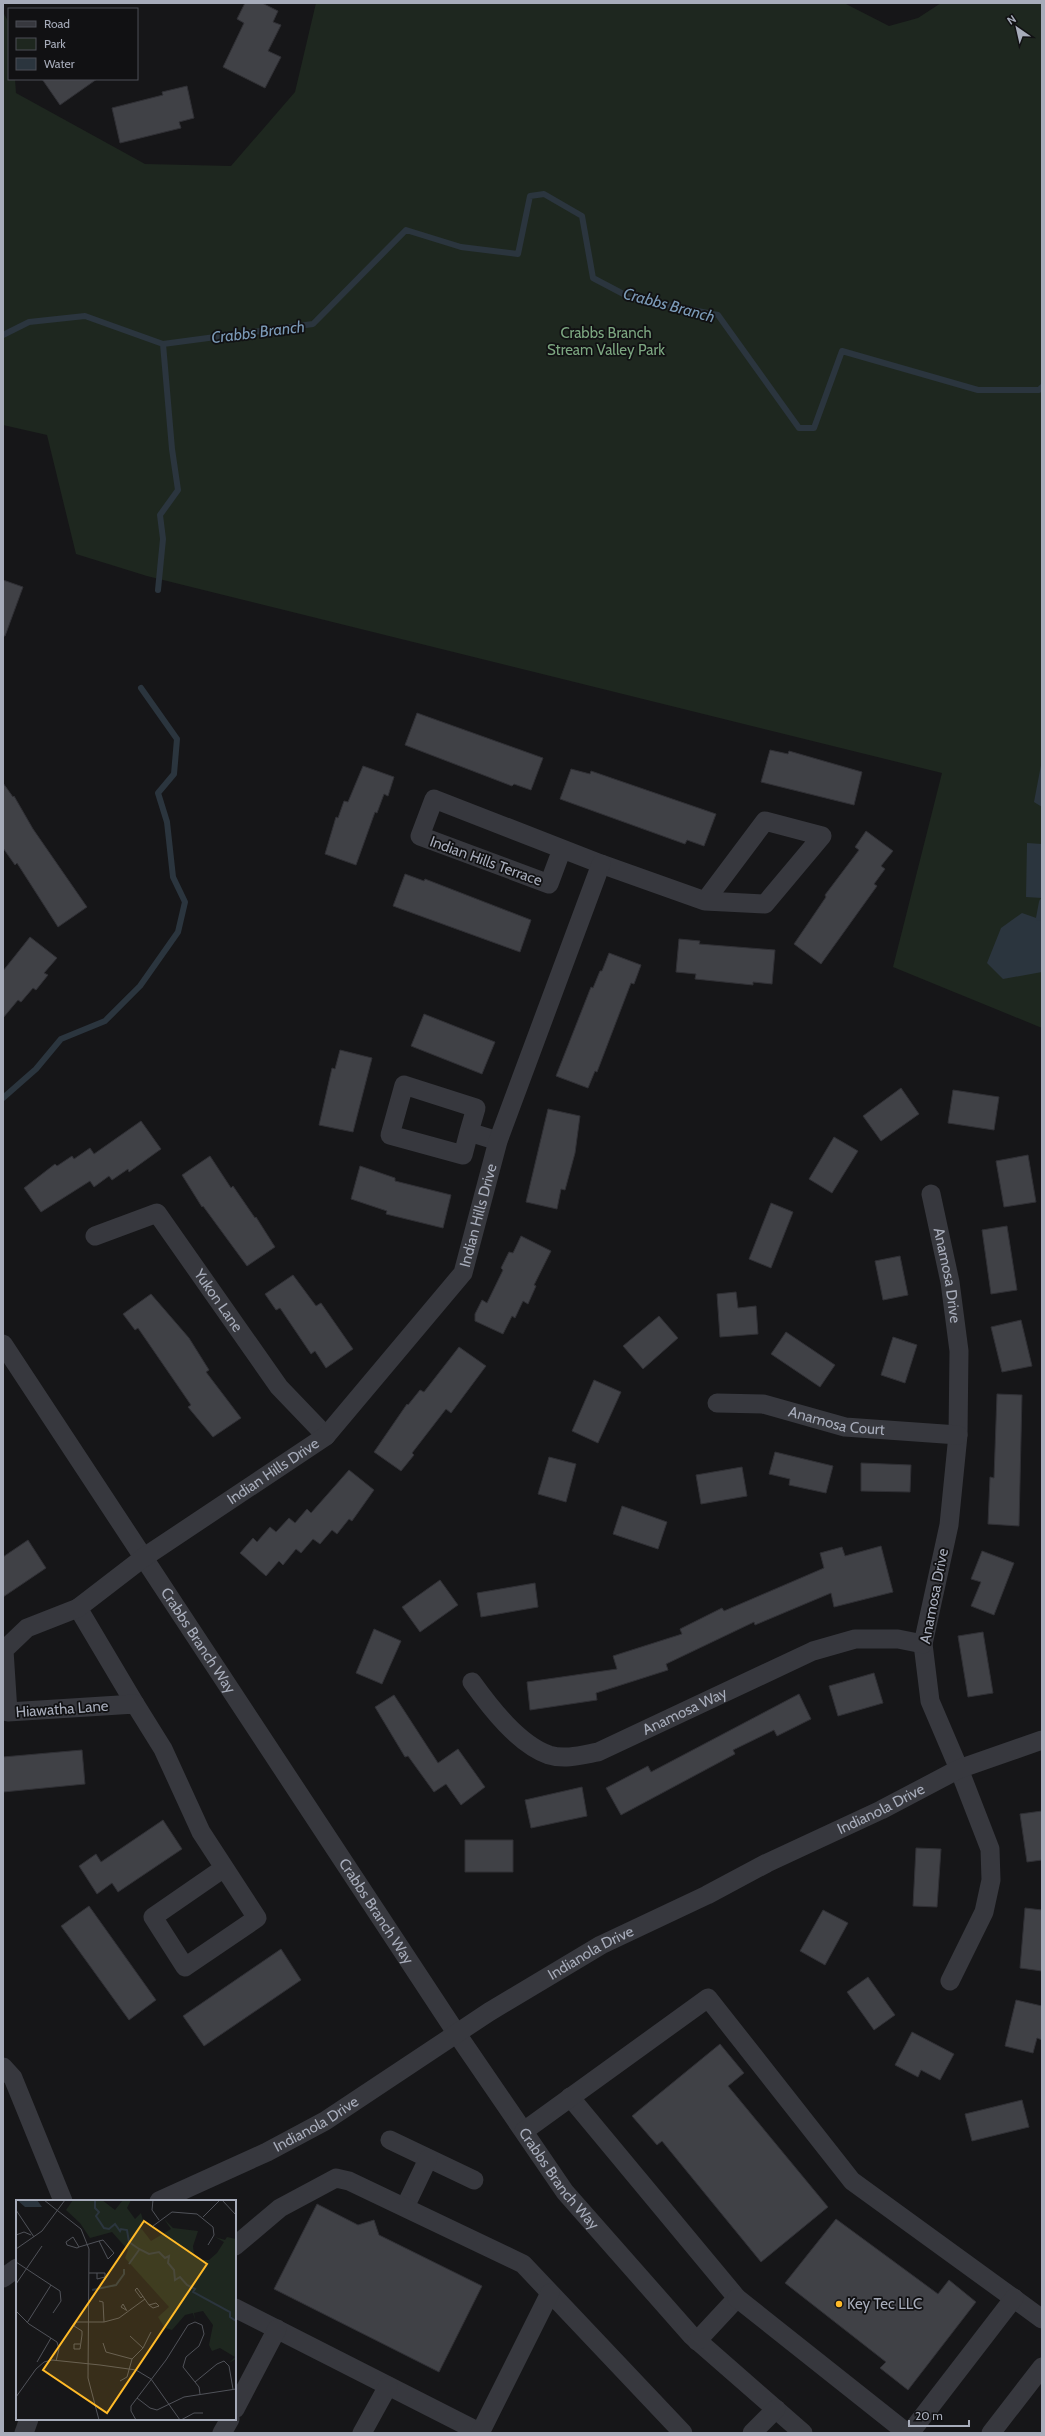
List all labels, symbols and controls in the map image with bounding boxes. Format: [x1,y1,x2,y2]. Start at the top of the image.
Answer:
legend [8,8,138,80]
north arrow [997,8,1037,48]
text: N [1004,12,1019,28]
text: Road [44,16,70,31]
text: Park [44,36,66,51]
text: Water [44,56,75,71]
water label: Crabbs Branch [621,284,717,326]
water label: Crabbs Branch [210,317,306,347]
park label: Crabbs Branch Stream Valley Park [547,324,665,359]
street label: Indian Hills Terrace [427,832,545,890]
street label: Indian Hills Drive [456,1161,501,1269]
street label: Anamosa Drive [930,1226,964,1324]
street label: Yukon Lane [190,1265,247,1336]
street label: Anamosa Court [787,1403,885,1439]
street label: Indian Hills Drive [224,1434,323,1508]
street label: Anamosa Drive [916,1547,952,1645]
street label: Crabbs Branch Way [157,1584,240,1697]
street label: Anamosa Way [640,1684,730,1739]
street label: Hiawatha Lane [15,1697,109,1721]
street label: Indianola Drive [834,1780,928,1838]
street label: Crabbs Branch Way [335,1855,418,1968]
street label: Indianola Drive [545,1922,637,1984]
street label: Indianola Drive [270,2092,362,2156]
street label: Crabbs Branch Way [515,2124,603,2234]
inset map [16,2200,236,2420]
place label: Key Tec LLC [847,2295,922,2313]
marker: Key Tec LLC [834,2299,844,2309]
scale bar [909,2402,969,2428]
text: 20 m [915,2408,943,2423]

